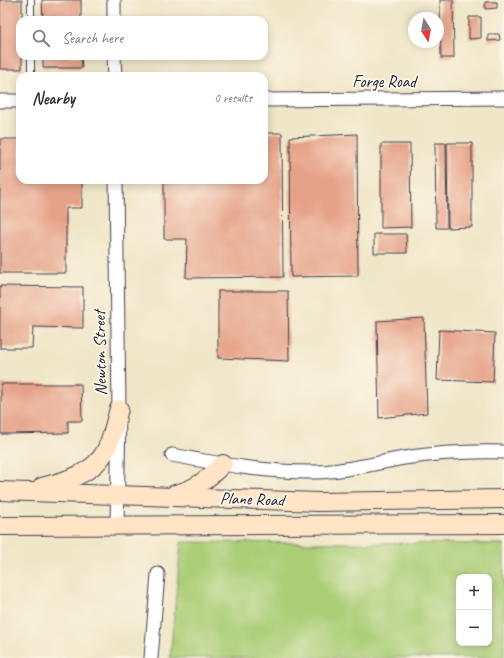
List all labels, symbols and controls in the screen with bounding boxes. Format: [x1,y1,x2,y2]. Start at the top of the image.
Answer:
north arrow [408,12,444,48]
search box [16,16,268,60]
icon: search [30,27,52,49]
text: Search here [62,29,123,48]
street label: Forge Road [352,71,418,92]
text: Nearby [32,88,75,109]
text: 0 results [214,90,252,106]
street label: Newton Street [89,308,111,396]
street label: Plane Road [220,487,287,511]
map controls [456,574,492,646]
button: + [456,574,492,610]
button: − [456,610,492,646]

